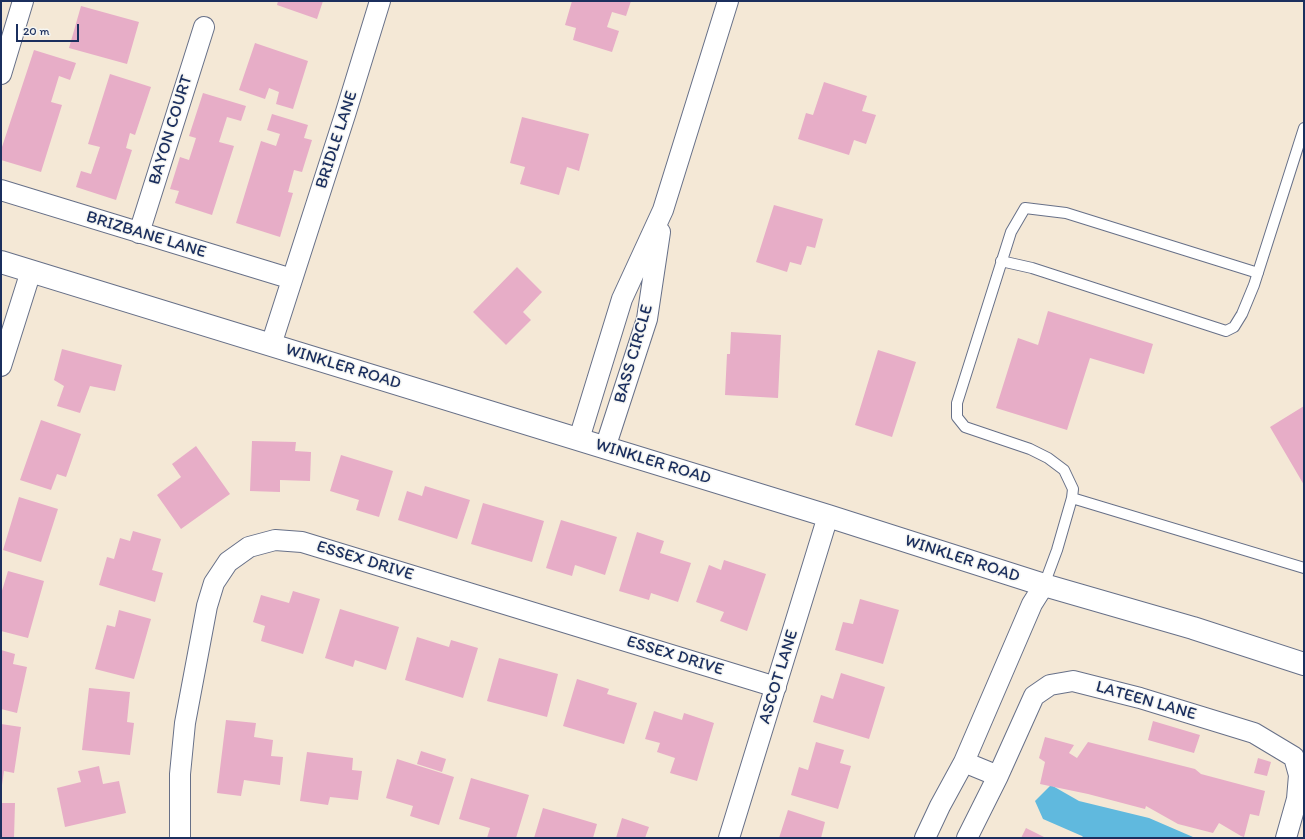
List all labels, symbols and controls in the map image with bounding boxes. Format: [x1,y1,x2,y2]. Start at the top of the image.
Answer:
scale bar [18,16,81,42]
text: 20 m [23,24,50,38]
street label: BAYON COURT [145,73,197,187]
street label: BRIDLE LANE [312,89,362,191]
street label: BRIZBANE LANE [83,207,209,263]
street label: BASS CIRCLE [610,302,658,406]
street label: WINKLER ROAD [283,340,403,394]
street label: WINKLER ROAD [593,435,713,489]
street label: WINKLER ROAD [902,531,1022,587]
street label: ESSEX DRIVE [314,537,416,585]
street label: ASCOT LANE [755,627,803,727]
street label: ESSEX DRIVE [624,632,726,680]
street label: LATEEN LANE [1093,677,1199,725]

